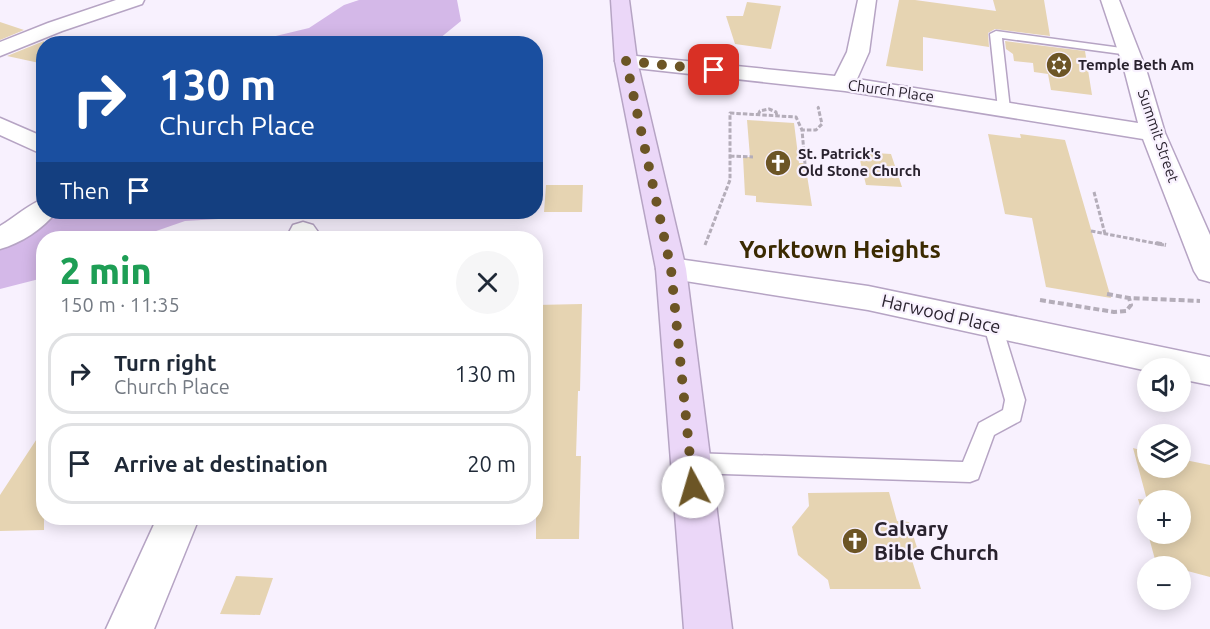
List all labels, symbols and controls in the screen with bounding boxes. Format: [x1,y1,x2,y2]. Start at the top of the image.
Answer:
pin [688,44,739,95]
synagogue icon: Temple Beth Am [1044,50,1074,80]
icon: arrive [697,53,730,86]
place label: Temple Beth Am [1078,56,1194,73]
icon: right [60,60,138,138]
text: 130 m [159,61,276,108]
street label: Church Place [847,76,935,105]
street label: Summit Street [1135,87,1182,185]
text: Church Place [159,110,315,140]
place label: St. Patrick's Old Stone Church [798,145,921,179]
church icon: St. Patrick's Old Stone Church [763,148,793,178]
icon: arrive [122,174,155,207]
text: Then [60,178,110,203]
district label: Yorktown Heights [739,236,941,263]
text: 2 min [60,250,152,291]
button: close [456,251,519,314]
street label: Harwood Place [880,290,1003,336]
text: 150 m · 11:35 [60,293,180,316]
text: Turn right [114,350,216,375]
icon: right [63,357,96,390]
map controls [1137,358,1191,610]
button: sound [1137,358,1191,412]
text: 130 m [455,361,516,386]
text: Church Place [114,375,230,398]
button: layers [1137,424,1191,478]
icon: arrive [63,447,96,480]
text: Arrive at destination [114,451,328,476]
text: 20 m [467,451,516,476]
position arrow [661,455,725,519]
button: + [1137,490,1191,544]
place label: Calvary Bible Church [874,516,999,564]
church icon: Calvary Bible Church [840,526,870,556]
button: − [1137,556,1191,610]

